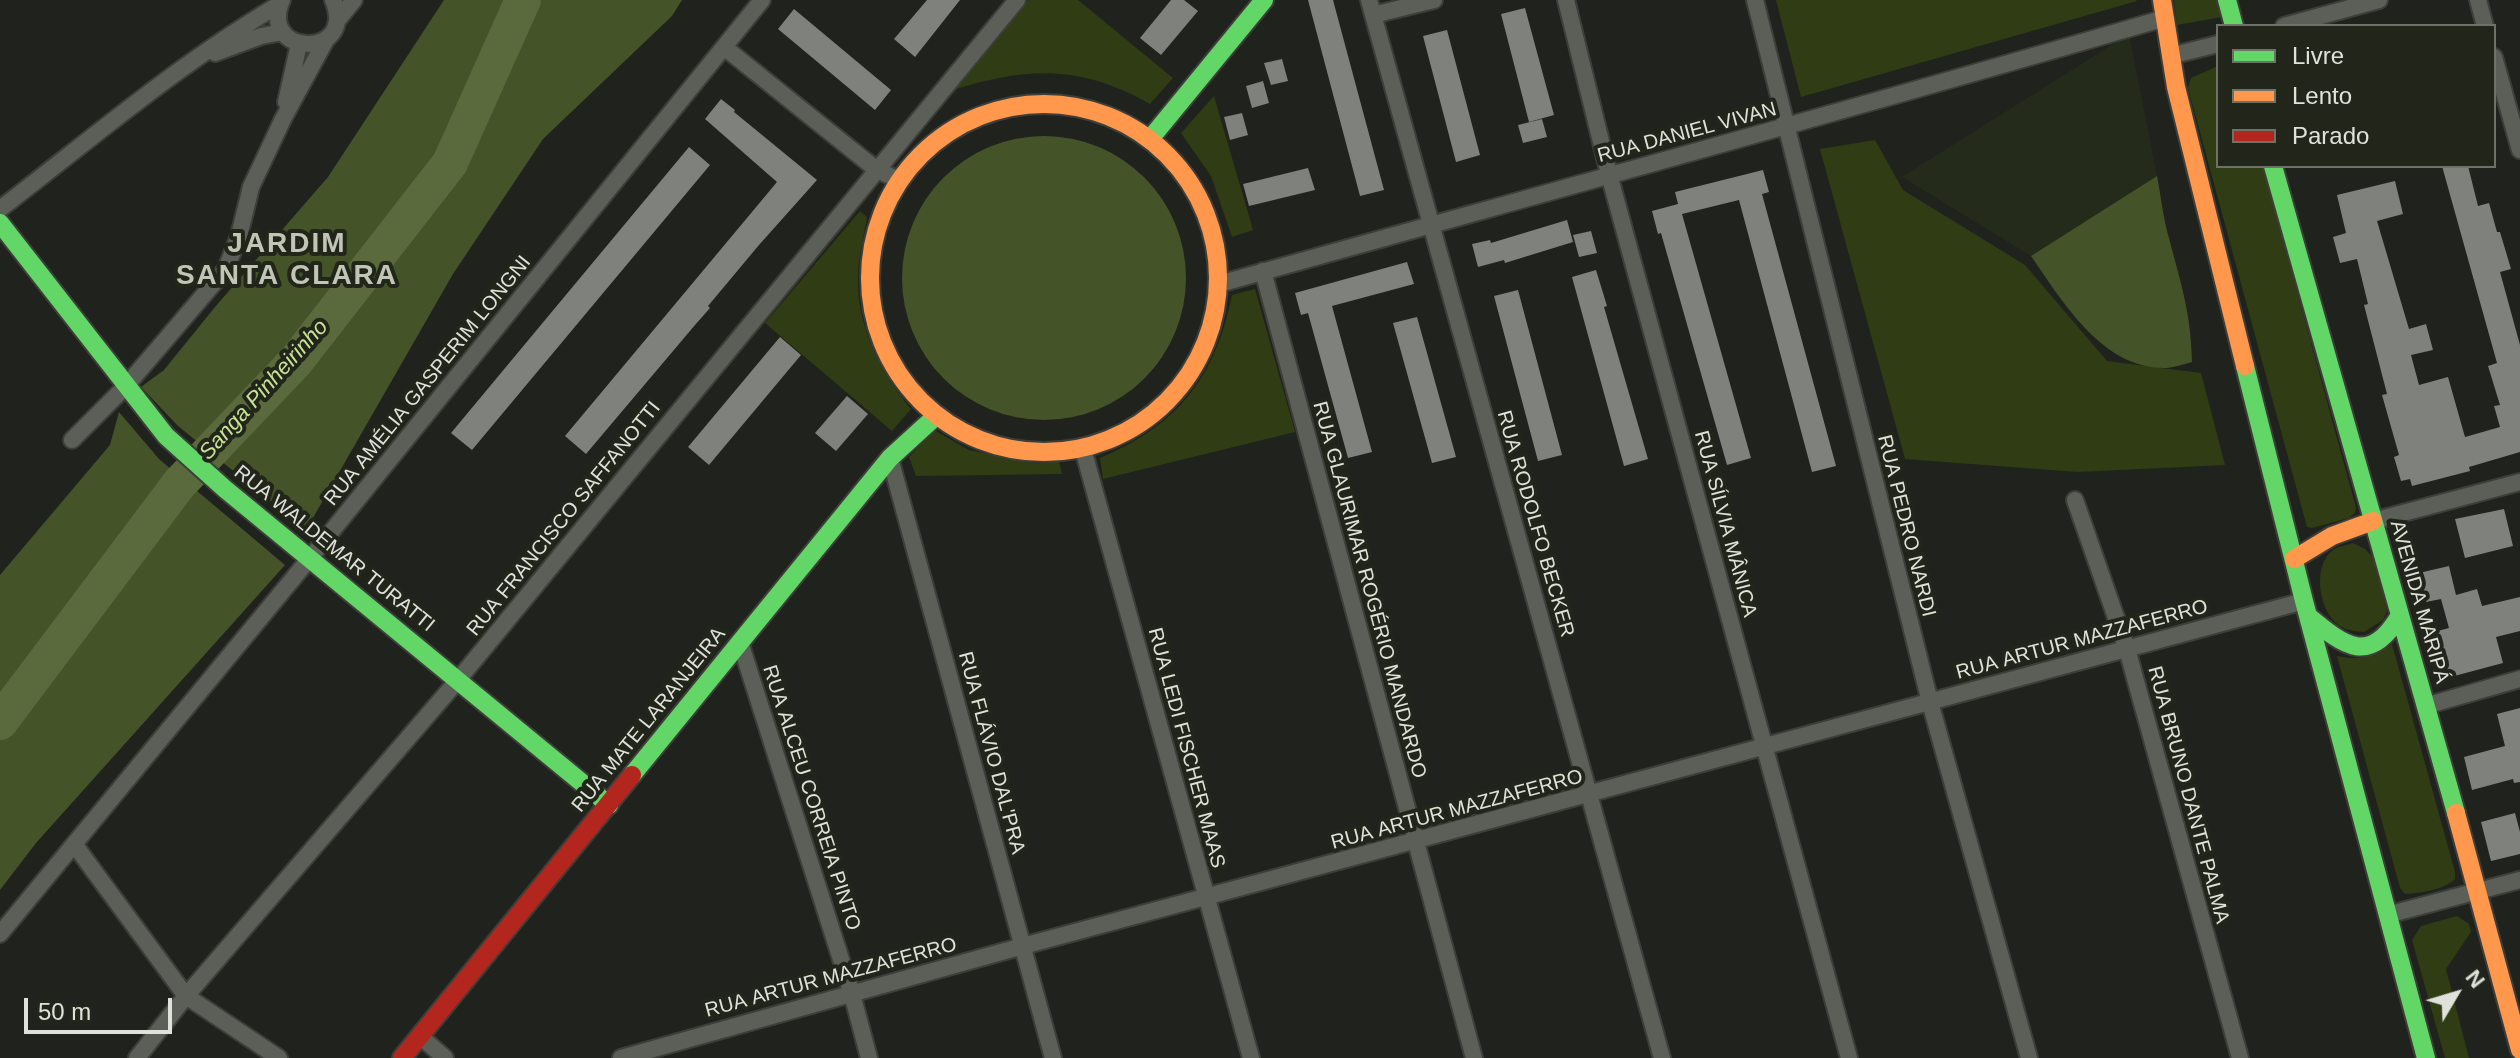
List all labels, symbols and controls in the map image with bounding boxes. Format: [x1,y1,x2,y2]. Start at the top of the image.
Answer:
legend [2216,24,2496,168]
text: Livre [2292,42,2344,69]
text: Lento [2292,82,2352,109]
street label: RUA DANIEL VIVAN [1595,98,1779,168]
text: Parado [2292,122,2369,149]
district label: JARDIM SANTA CLARA [176,227,398,293]
street label: RUA AMÉLIA GASPERIM LONGNI [320,251,536,511]
water label: Sanga Pinheirinho [194,314,334,466]
street label: RUA FRANCISCO SAFFANOTTI [462,397,666,641]
street label: RUA GLAURIMAR ROGÉRIO MANDARDO [1307,399,1431,781]
street label: RUA RODOLFO BECKER [1491,408,1579,640]
street label: RUA SÍLVIA MÂNICA [1689,428,1761,620]
street label: RUA PEDRO NARDI [1872,433,1940,619]
street label: RUA WALDEMAR TURATTI [229,461,439,637]
street label: AVENIDA MARIPÁ [2384,518,2454,686]
street label: RUA ARTUR MAZZAFERRO [1953,595,2211,685]
street label: RUA MATE LARANJEIRA [567,623,731,817]
street label: RUA LEDI FISCHER MAAS [1142,625,1230,871]
street label: RUA FLÁVIO DAL'PRA [952,649,1030,857]
street label: RUA ALCEU CORREIA PINTO [757,662,865,934]
street label: RUA BRUNO DANTE PALMA [2142,664,2234,926]
street label: RUA ARTUR MAZZAFERRO [1328,765,1586,855]
street label: RUA ARTUR MAZZAFERRO [702,933,960,1023]
north arrow [2416,954,2496,1034]
text: N [2461,965,2490,993]
scale bar [28,982,176,1032]
text: 50 m [38,998,91,1025]

